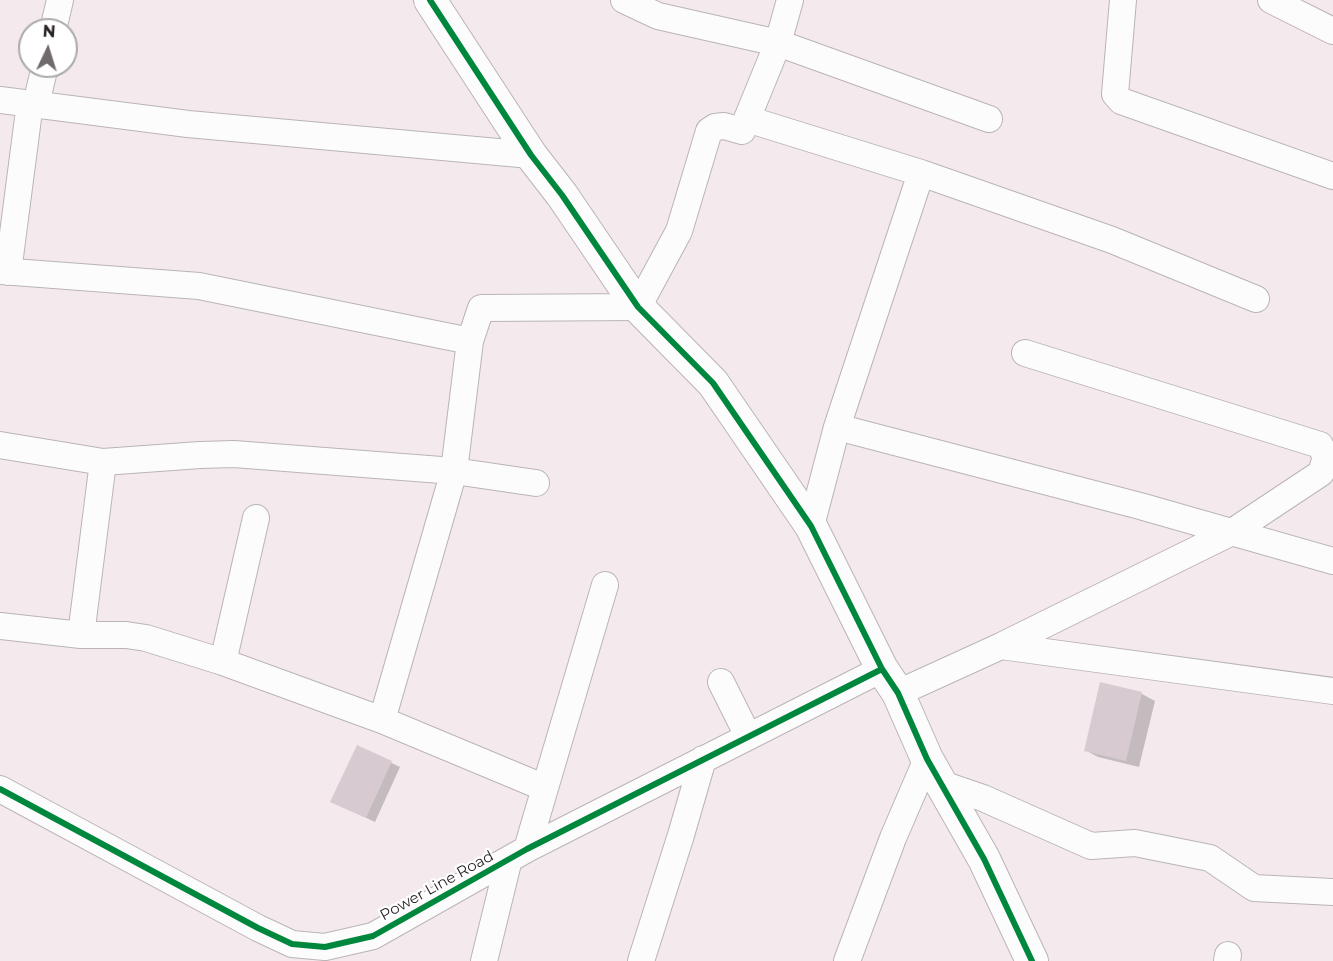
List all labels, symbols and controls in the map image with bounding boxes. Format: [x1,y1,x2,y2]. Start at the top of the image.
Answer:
north arrow [18,18,78,78]
text: N [42,22,56,41]
street label: Power Line Road [377,847,497,925]

